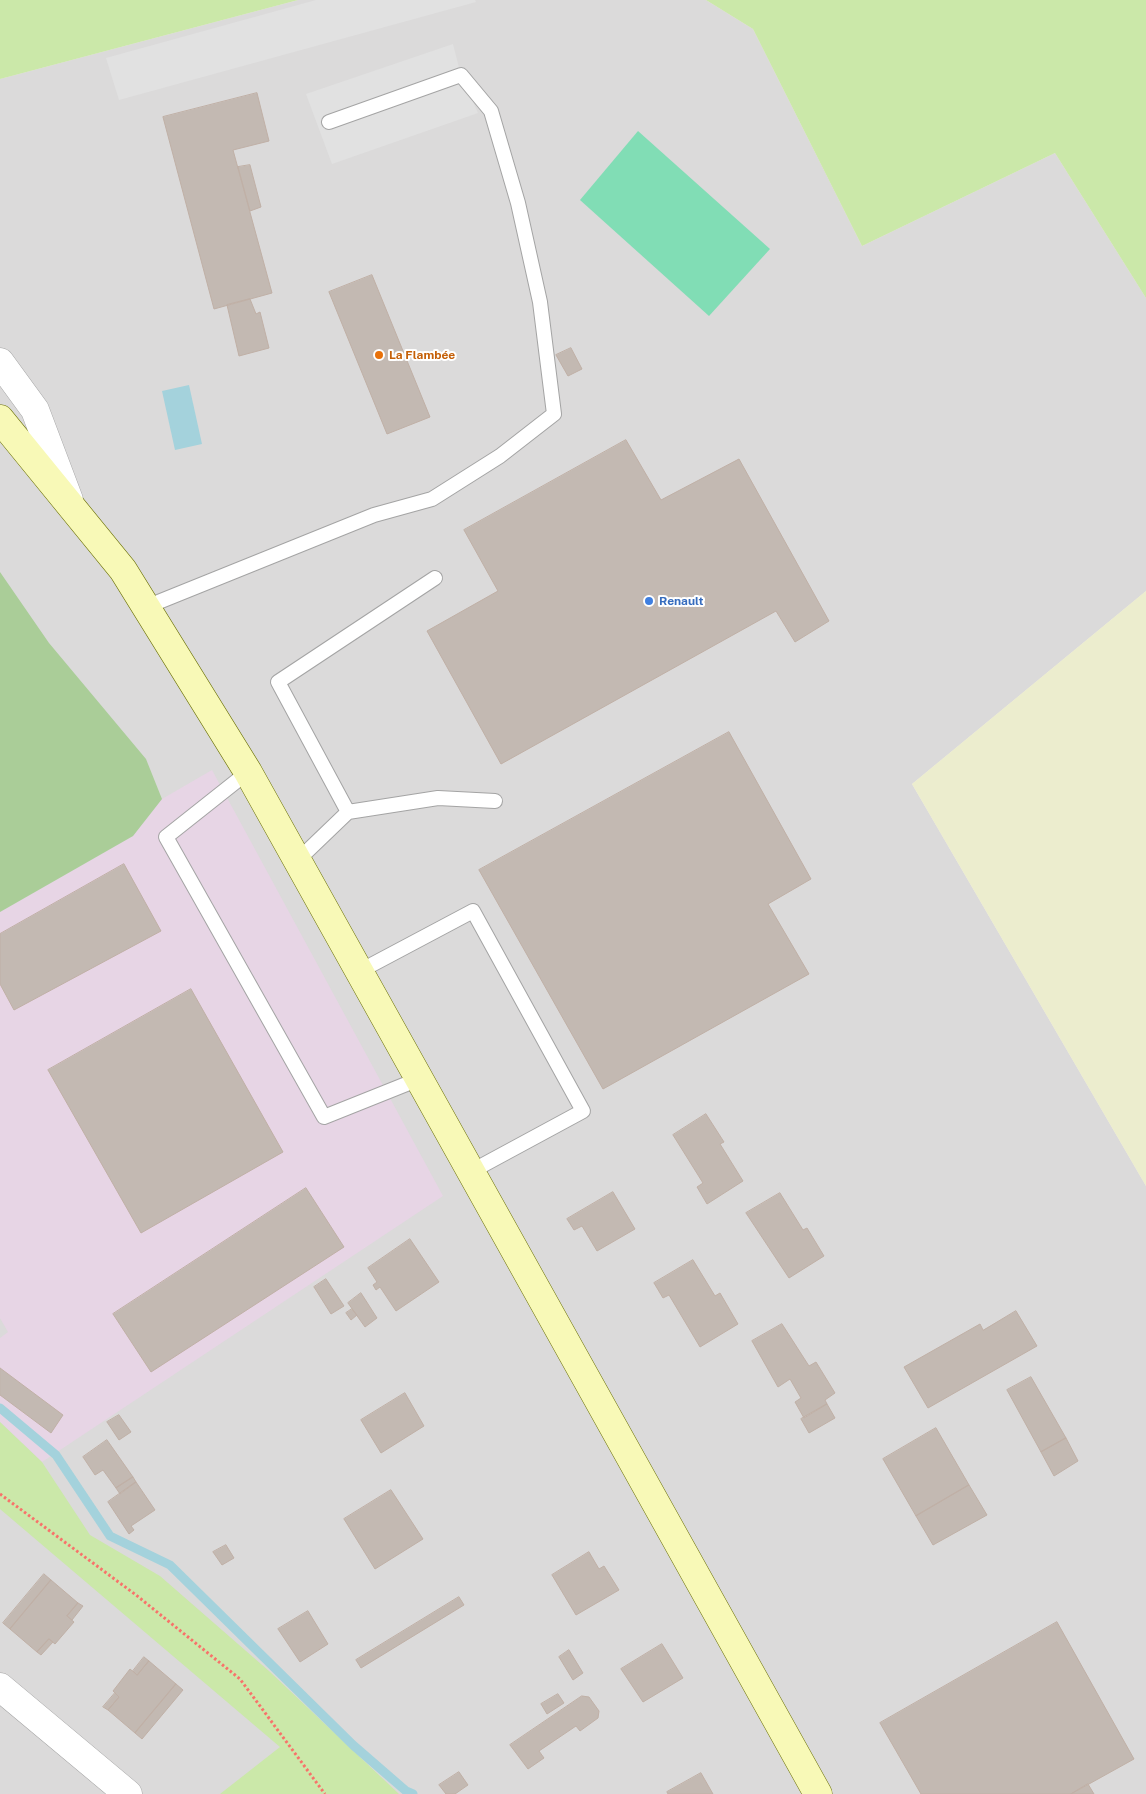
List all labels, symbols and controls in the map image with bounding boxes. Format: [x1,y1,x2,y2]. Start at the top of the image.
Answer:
place label: La Flambée [389,348,455,362]
marker: La Flambée [373,349,385,361]
place label: Renault [659,594,704,608]
marker: Renault [643,595,655,607]

